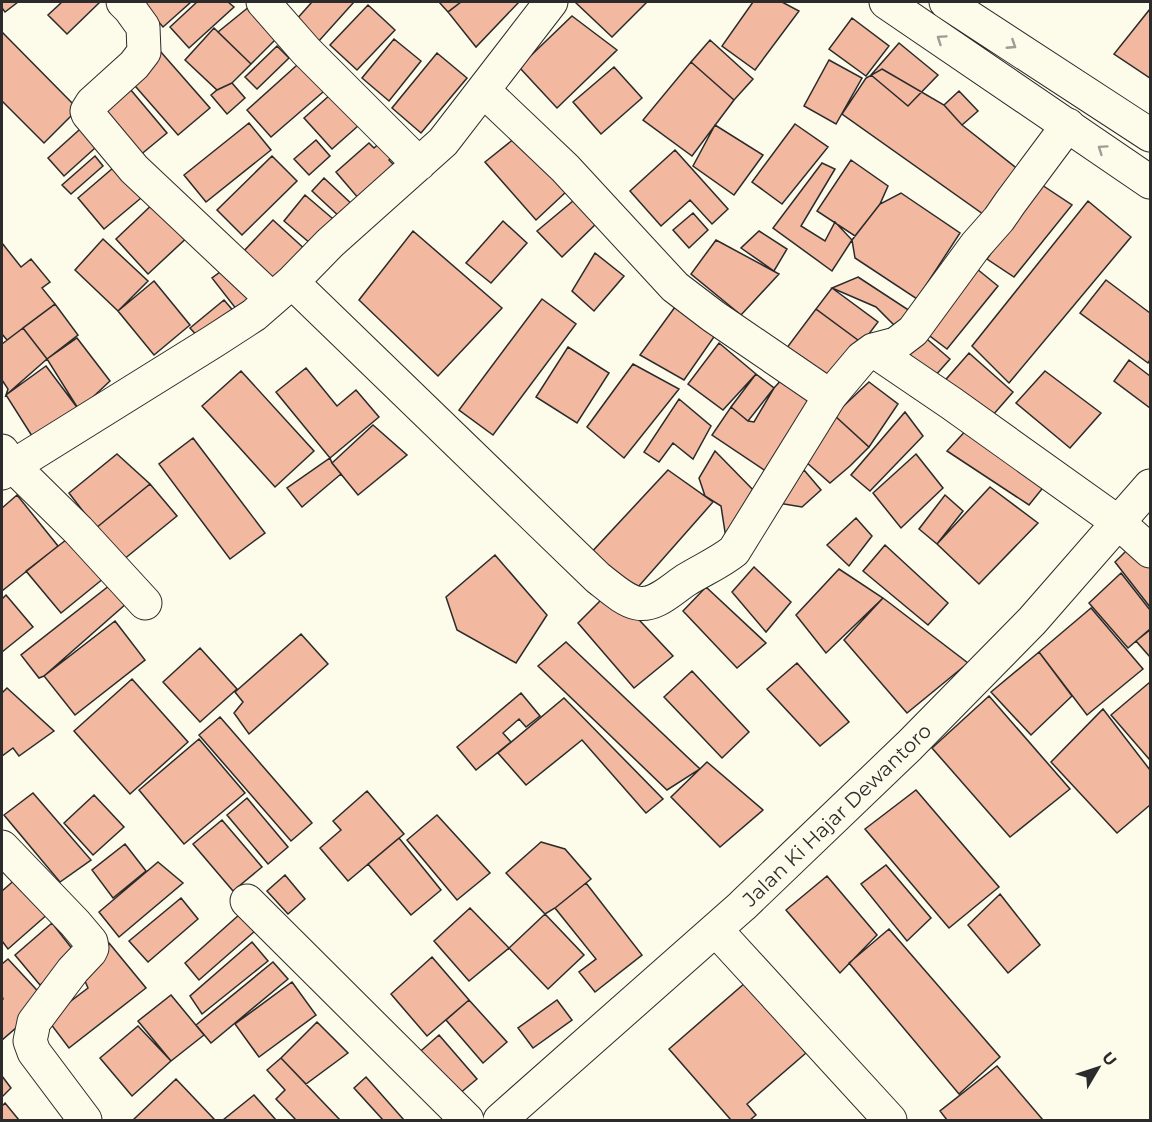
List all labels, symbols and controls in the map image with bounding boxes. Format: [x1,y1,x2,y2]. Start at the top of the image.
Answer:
one-way arrow [937,35,948,46]
one-way arrow [1005,38,1016,49]
one-way arrow [1098,145,1109,156]
street label: Jalan Ki Hajar Dewantoro [737,719,936,912]
north arrow [1068,1038,1128,1098]
text: U [1098,1048,1121,1070]

